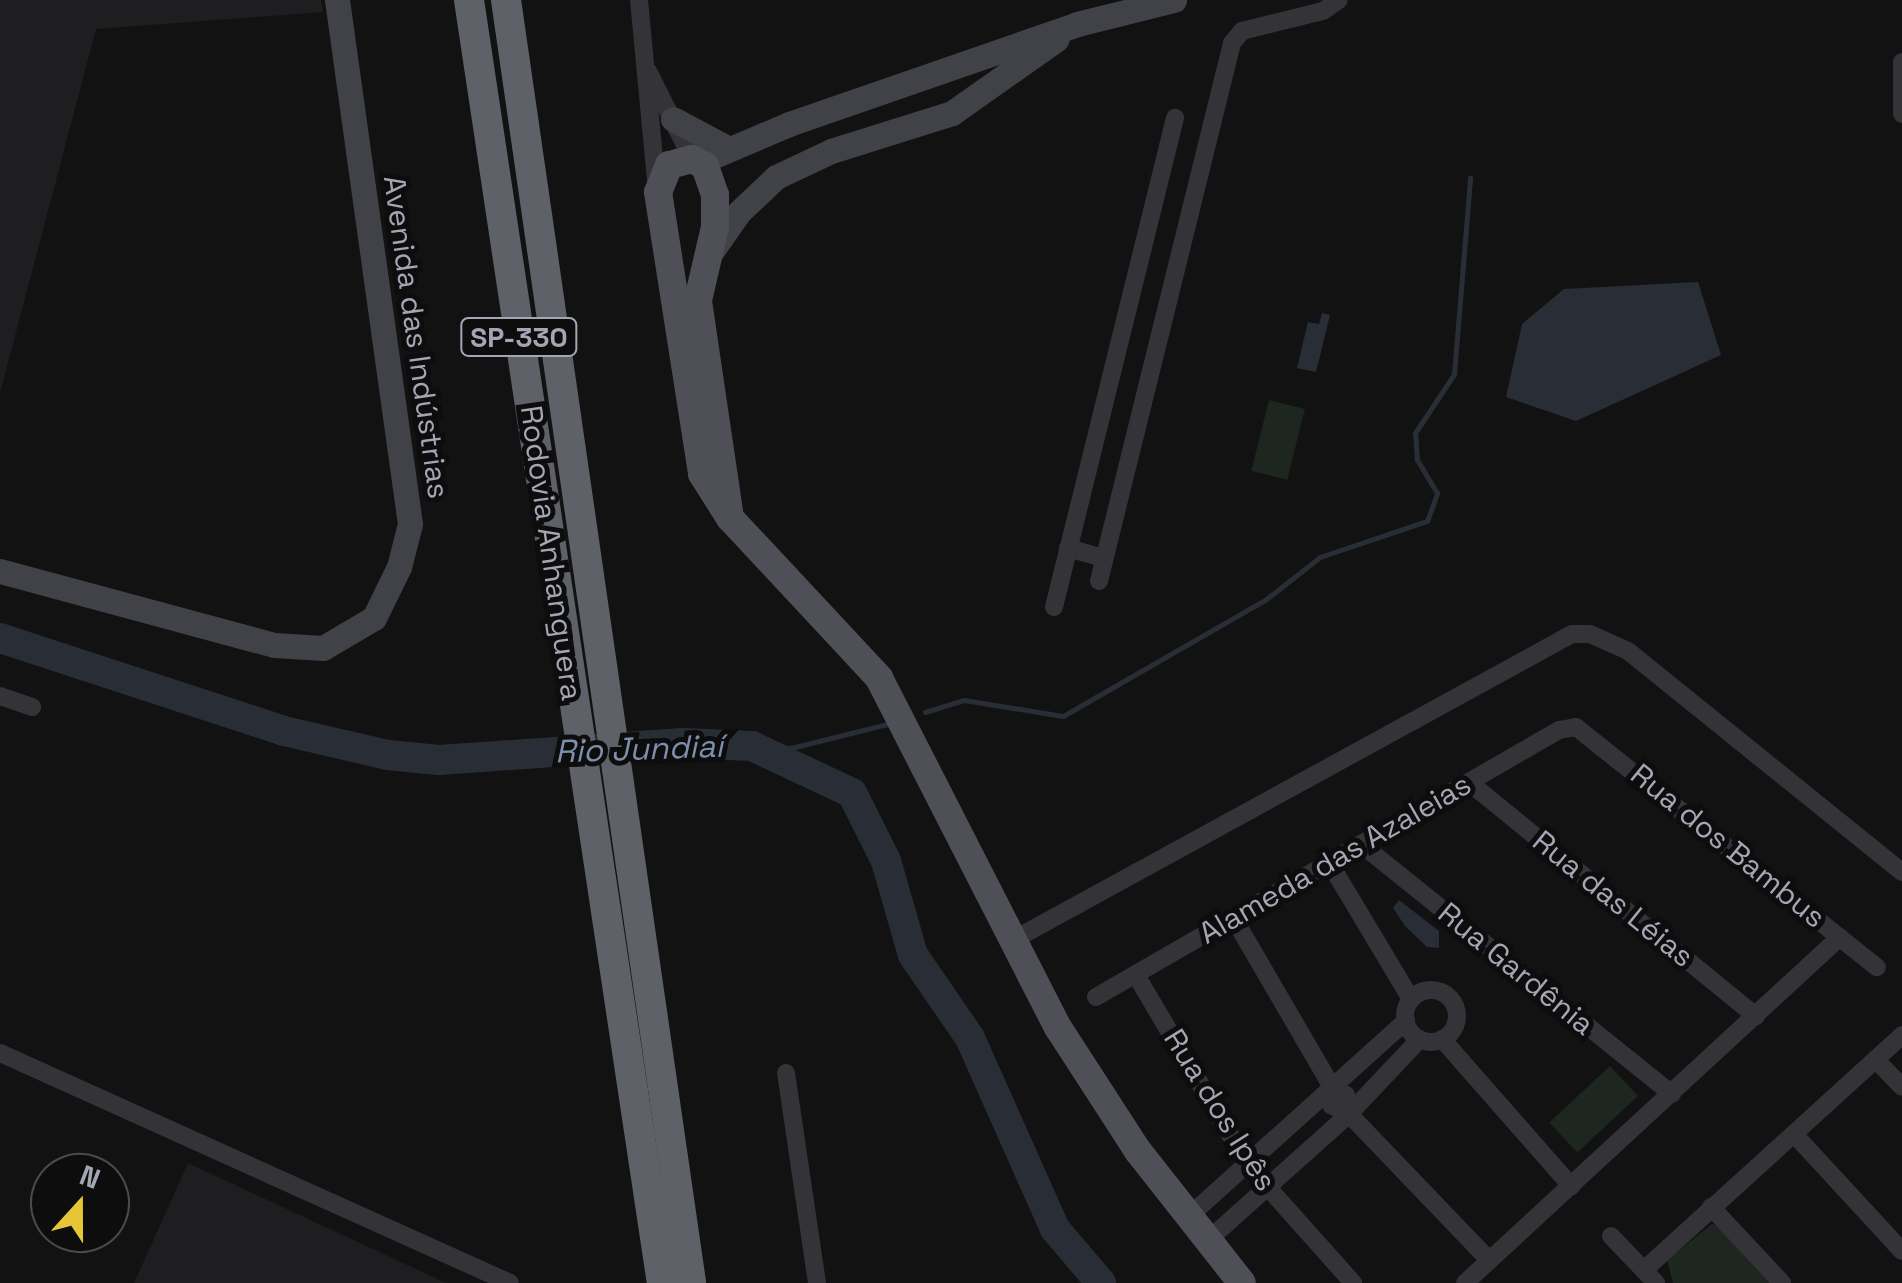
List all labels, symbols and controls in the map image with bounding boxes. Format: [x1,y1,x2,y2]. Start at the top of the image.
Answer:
street label: Avenida das Indústrias [375,173,457,501]
road number: SP-330 [459,314,579,360]
street label: Rodovia Anhanguera [512,403,590,703]
water label: Rio Jundiaí [554,727,724,771]
street label: Rua dos Bambus [1623,756,1833,936]
street label: Alameda das Azaleias [1192,766,1478,952]
street label: Rua das Léias [1525,823,1701,975]
street label: Rua Gardênia [1431,895,1601,1043]
street label: Rua dos Ipês [1156,1023,1284,1197]
north arrow [30,1153,130,1253]
text: N [75,1157,105,1197]

